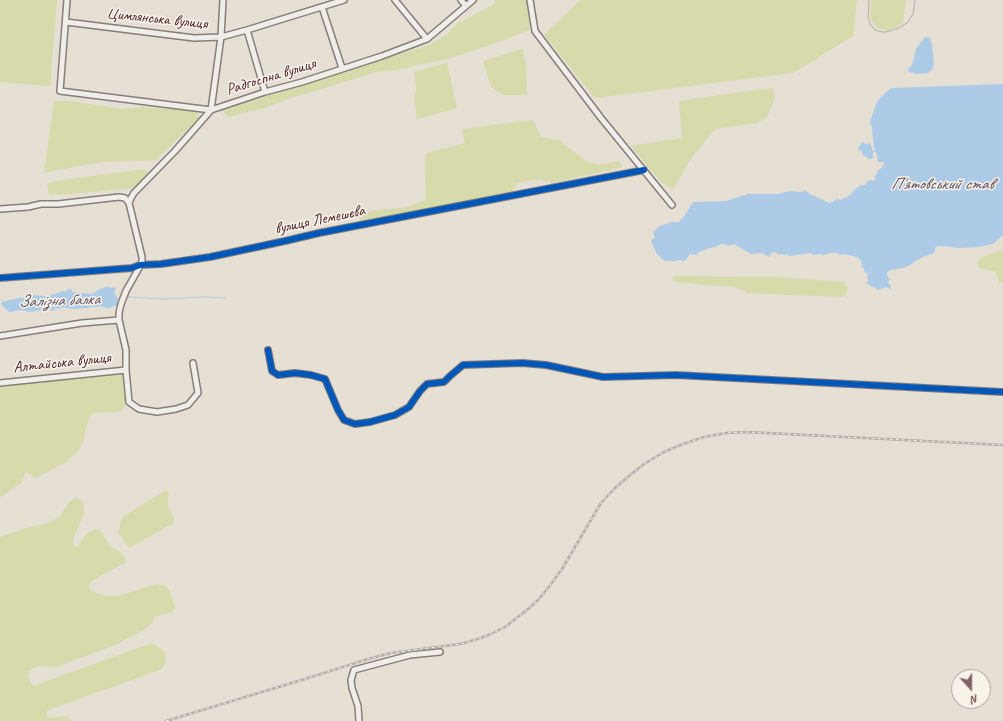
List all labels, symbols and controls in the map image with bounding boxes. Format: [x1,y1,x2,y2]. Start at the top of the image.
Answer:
street label: Цимлянська вулиця [106,4,208,34]
street label: Радгоспна вулиця [224,54,318,100]
water label: П'ятовський став [891,175,993,195]
street label: вулиця Лемешєва [273,201,367,239]
water label: Залізна балка [18,289,100,313]
street label: Алтайська вулиця [12,348,112,378]
north arrow [951,669,991,709]
text: N [969,692,981,707]

